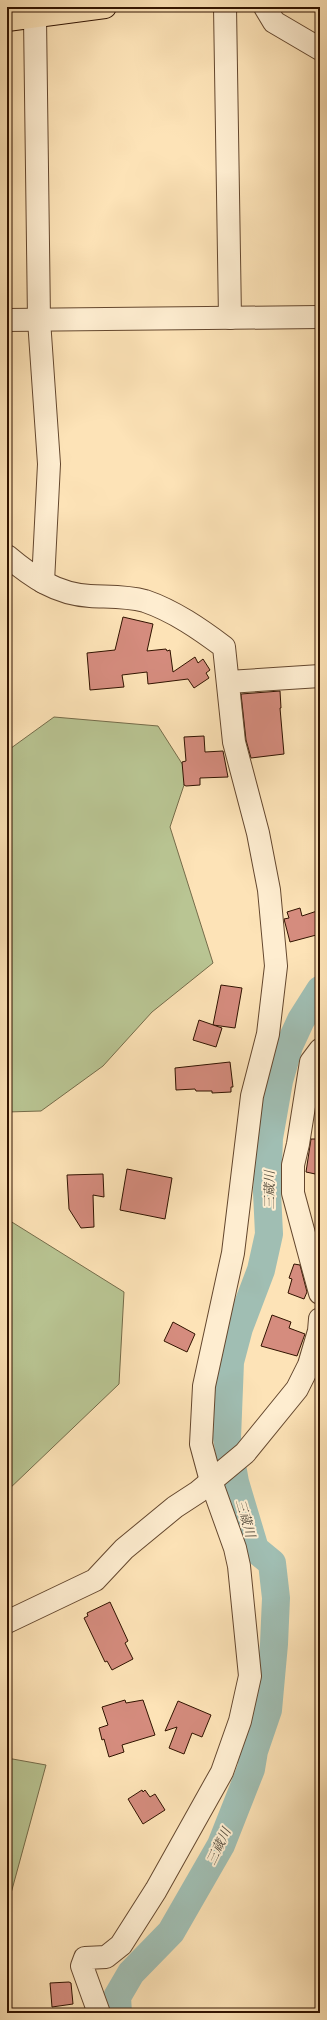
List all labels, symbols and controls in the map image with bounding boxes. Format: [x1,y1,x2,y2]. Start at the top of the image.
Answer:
water label: 三蔵川 [261,1169,277,1210]
water label: 三蔵川 [233,1497,260,1541]
water label: 三蔵川 [202,1823,235,1867]

